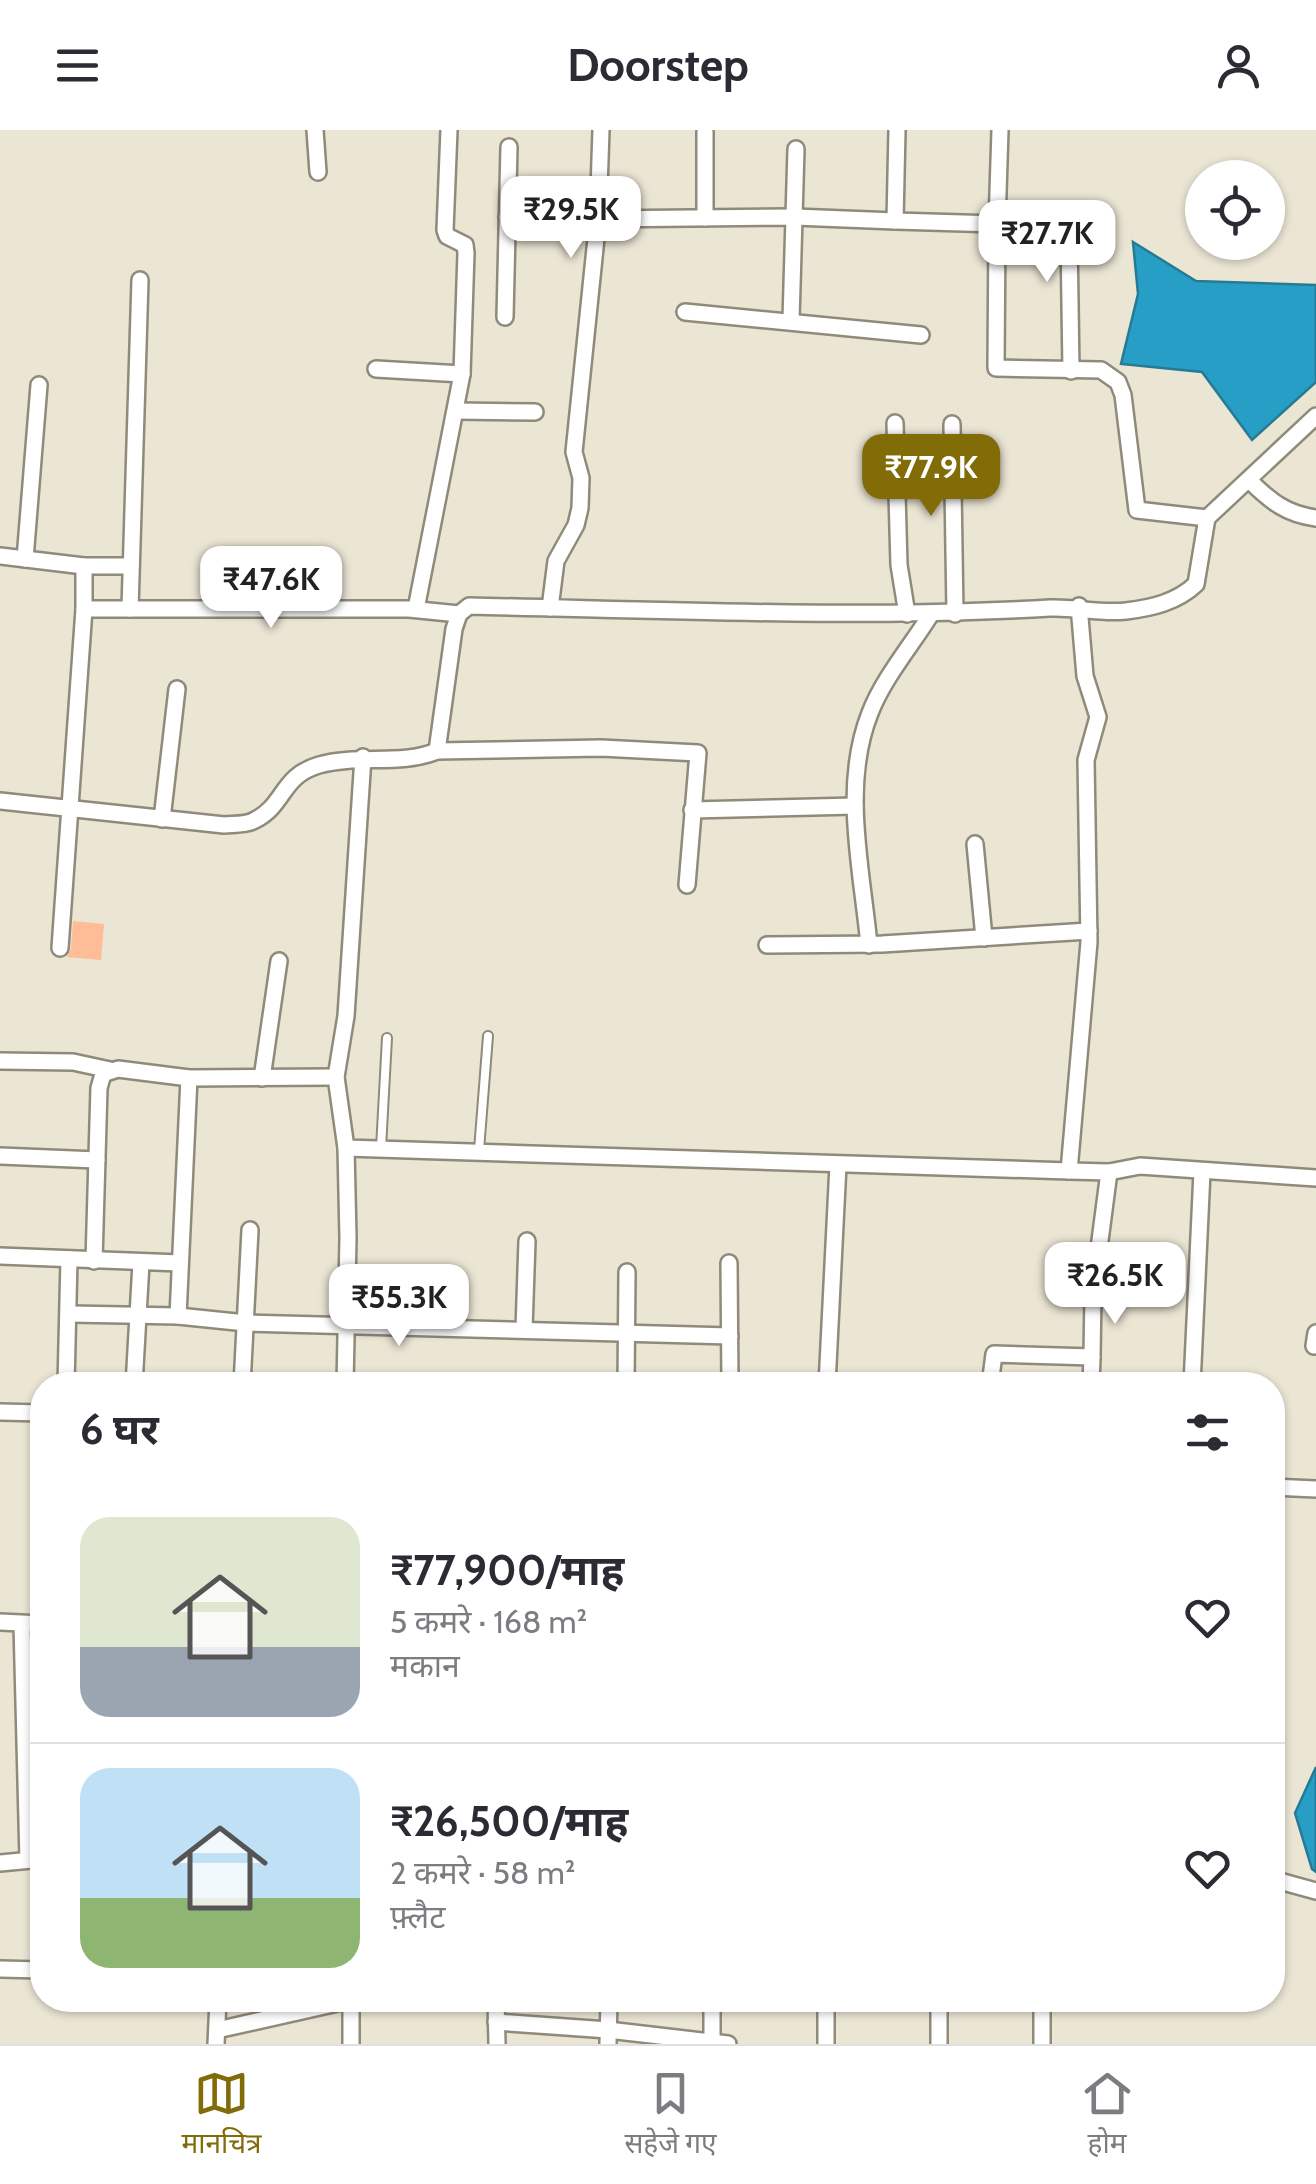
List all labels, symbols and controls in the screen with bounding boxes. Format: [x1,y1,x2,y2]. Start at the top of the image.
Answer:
icon: menu [50,38,105,93]
text: Doorstep [567,38,749,92]
icon: person [1211,38,1266,93]
map controls [1185,160,1285,260]
button: locate [1185,160,1285,260]
pin: ₹29.5K [490,176,652,261]
text: ₹29.5K [523,189,619,228]
pin: ₹27.7K [966,200,1128,285]
text: ₹27.7K [1000,213,1094,252]
pin: ₹77.9K [850,434,1012,519]
text: ₹77.9K [884,447,978,486]
pin: ₹47.6K [190,546,352,631]
text: ₹47.6K [222,559,320,598]
pin: ₹26.5K [1034,1242,1196,1327]
text: ₹26.5K [1067,1255,1163,1294]
pin: ₹55.3K [318,1264,480,1349]
text: ₹55.3K [351,1277,447,1316]
text: 6 घर [80,1403,159,1455]
icon: filters [1180,1405,1235,1460]
text: ₹77,900/माह [390,1544,624,1596]
icon: home [160,1557,280,1677]
icon: heart [1180,1590,1235,1645]
text: 5 कमरे · 168 m² [390,1602,587,1641]
text: मकान [390,1646,460,1685]
text: ₹26,500/माह [390,1795,628,1847]
icon: home [160,1808,280,1928]
icon: heart [1180,1841,1235,1896]
text: 2 कमरे · 58 m² [390,1853,575,1892]
text: फ़्लैट [390,1897,445,1936]
tab: मानचित्र [181,2066,262,2164]
tab: सहेजे गए [624,2066,717,2164]
tab: होम [1080,2066,1135,2164]

